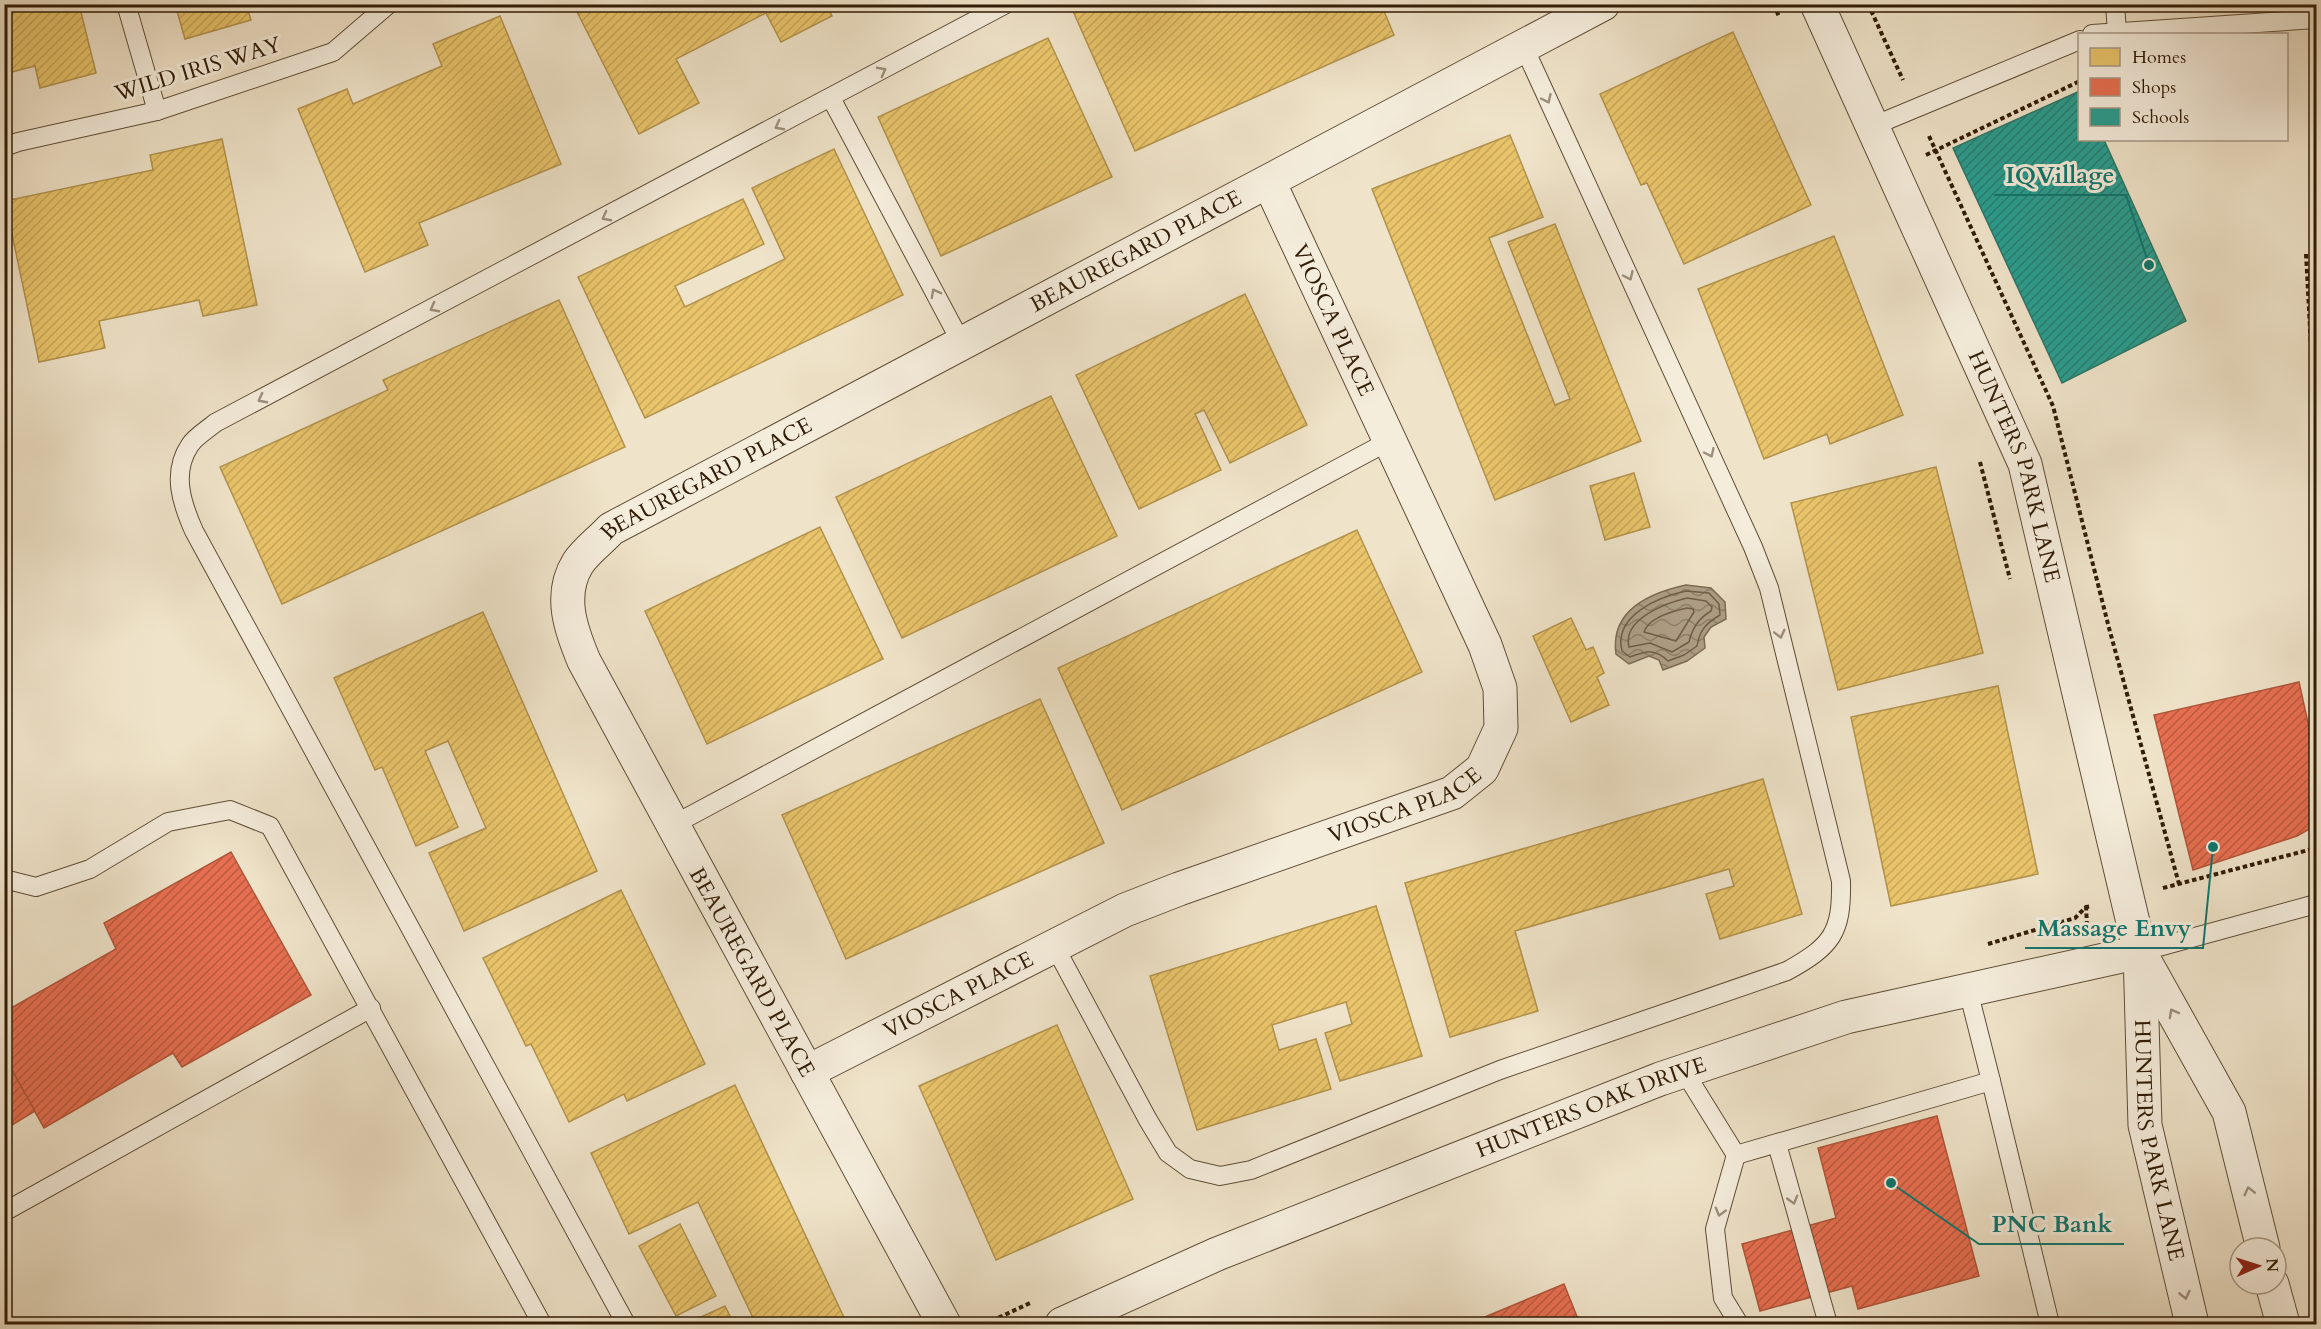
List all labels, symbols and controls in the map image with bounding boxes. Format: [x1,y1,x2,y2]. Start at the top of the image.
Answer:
street label: WILD IRIS WAY [110,29,285,109]
legend [2078,33,2288,141]
text: Homes [2132,45,2186,70]
one-way arrow [876,67,886,78]
text: Shops [2132,75,2176,100]
one-way arrow [1540,92,1552,103]
text: Schools [2132,105,2189,130]
one-way arrow [775,119,785,130]
callout: IQVillage [1994,153,2126,195]
text: IQVillage [2006,159,2114,192]
street label: BEAUREGARD PLACE [1025,183,1247,320]
one-way arrow [602,210,613,221]
street label: VIOSCA PLACE [1285,239,1381,401]
one-way arrow [1621,269,1633,280]
one-way arrow [931,288,942,299]
one-way arrow [430,301,440,312]
street label: HUNTERS PARK LANE [1961,346,2067,586]
one-way arrow [257,392,268,403]
street label: BEAUREGARD PLACE [593,410,817,547]
one-way arrow [1703,447,1715,458]
one-way arrow [1773,629,1786,639]
street label: VIOSCA PLACE [1324,760,1488,850]
street label: BEAUREGARD PLACE [682,862,822,1082]
callout: Massage Envy [2025,906,2203,948]
text: Massage Envy [2037,912,2191,945]
street label: VIOSCA PLACE [878,944,1039,1046]
one-way arrow [2169,1009,2181,1019]
street label: HUNTERS PARK LANE [2127,1019,2192,1264]
street label: HUNTERS OAK DRIVE [1472,1050,1710,1165]
one-way arrow [2243,1186,2256,1196]
one-way arrow [1786,1194,1798,1205]
callout: PNC Bank [1979,1202,2124,1244]
one-way arrow [1715,1206,1727,1217]
text: PNC Bank [1992,1208,2112,1241]
north arrow [2228,1236,2288,1296]
text: N [2261,1258,2283,1273]
one-way arrow [2178,1290,2191,1300]

